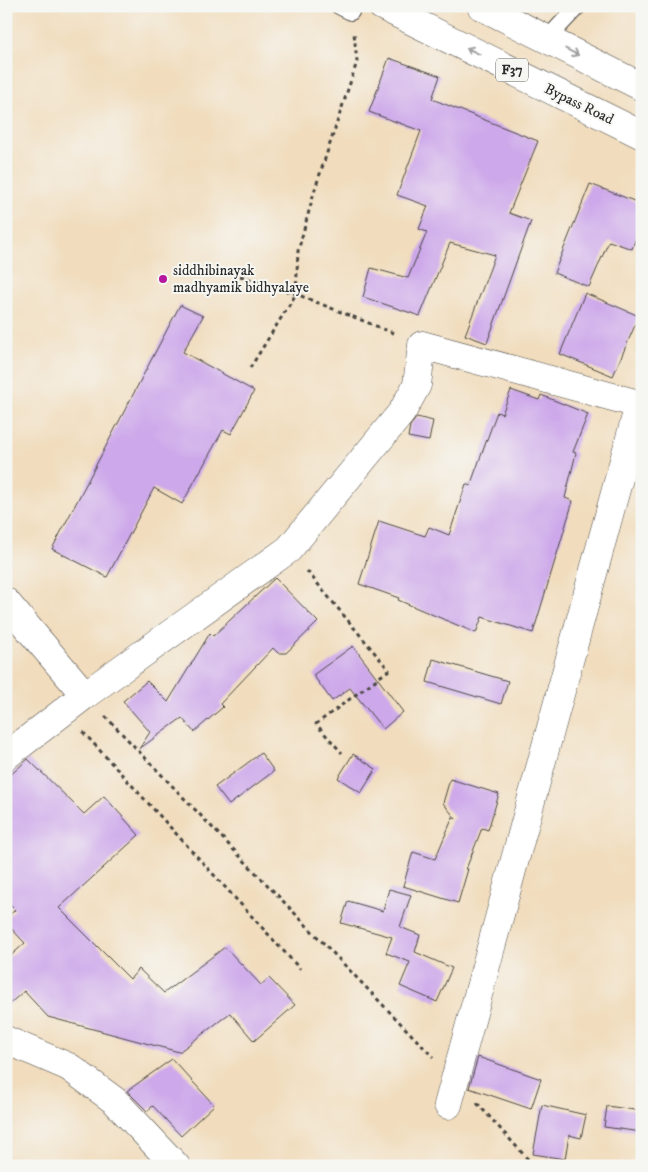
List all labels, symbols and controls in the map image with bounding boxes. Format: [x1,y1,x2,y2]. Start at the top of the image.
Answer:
one-way arrow [465,46,480,56]
one-way arrow [564,48,579,57]
road number: F37 [496,58,528,82]
street label: Bypass Road [541,79,617,129]
place label: siddhibinayak madhyamik bidhyalaye [173,261,309,297]
marker: siddhibinayak madhyamik bidhyalaye [157,273,169,285]

